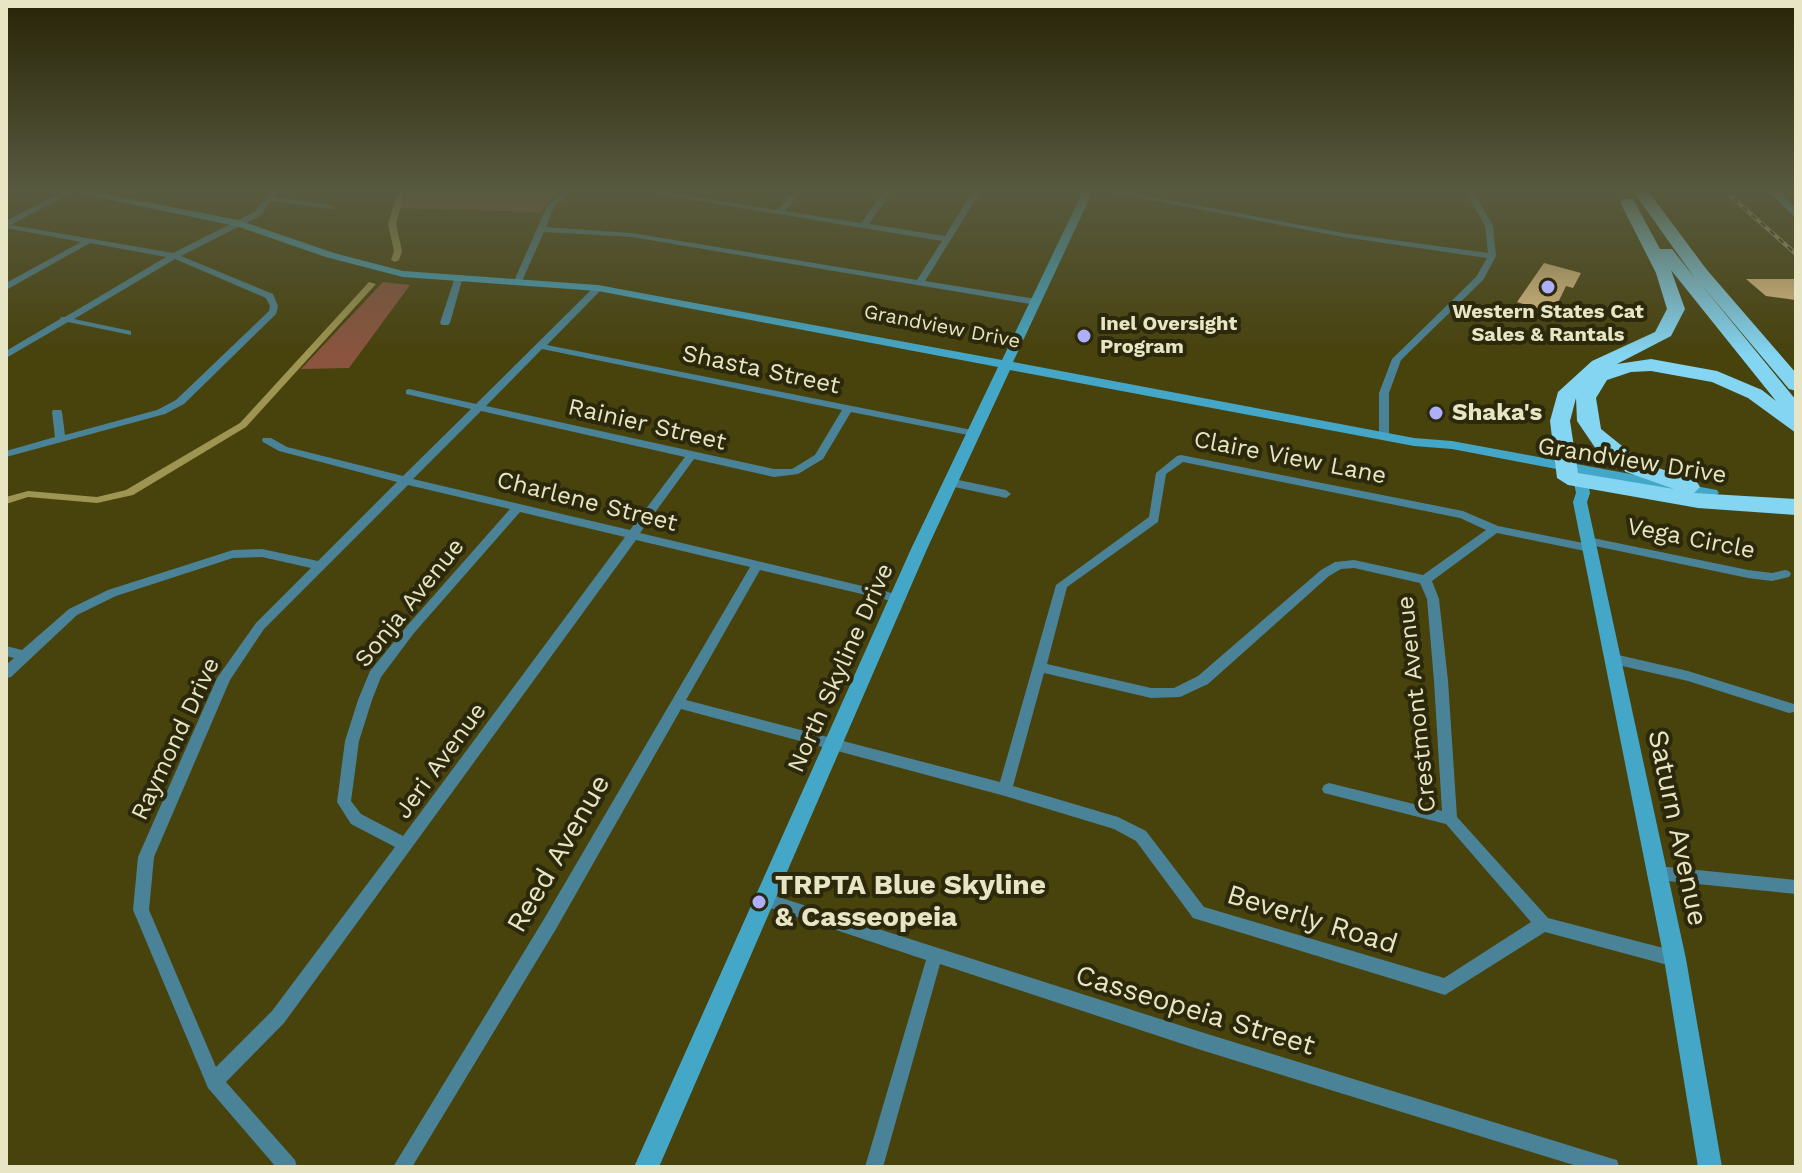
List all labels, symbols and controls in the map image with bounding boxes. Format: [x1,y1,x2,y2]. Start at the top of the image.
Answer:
marker: Western States Cat Sales & Rantals [1539,278,1557,296]
street label: Grandview Drive [862,300,1022,354]
place label: Western States Cat Sales & Rantals [1452,300,1644,347]
place label: Inel Oversight Program [1100,312,1237,359]
marker: Inel Oversight Program [1075,327,1093,345]
street label: Shasta Street [679,339,843,401]
street label: Rainier Street [565,393,729,457]
place label: Shaka's [1452,399,1542,427]
marker: Shaka's [1427,404,1445,422]
street label: Claire View Lane [1191,425,1389,491]
street label: Grandview Drive [1536,432,1728,490]
street label: Charlene Street [494,466,680,538]
street label: Vega Circle [1625,512,1757,566]
street label: Sonja Avenue [349,533,471,673]
street label: North Skyline Drive [782,559,900,777]
street label: Crestmont Avenue [1391,594,1443,814]
street label: Raymond Drive [126,653,226,825]
street label: Jeri Avenue [389,697,493,825]
street label: Saturn Avenue [1640,727,1714,929]
street label: Reed Avenue [500,769,618,939]
place label: TRPTA Blue Skyline & Casseopeia [775,869,1046,935]
street label: Beverly Road [1223,878,1401,962]
marker: TRPTA Blue Skyline & Casseopeia [750,893,768,911]
street label: Casseopeia Street [1071,959,1319,1063]

